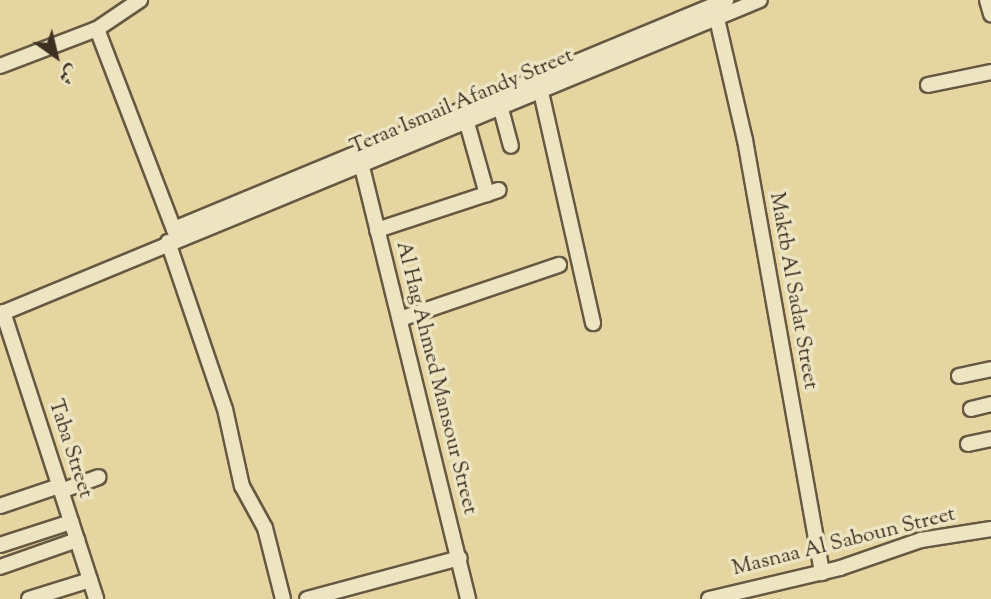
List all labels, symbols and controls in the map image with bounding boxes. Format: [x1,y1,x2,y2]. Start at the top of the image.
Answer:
north arrow [21,21,91,91]
street label: Teraa Ismail Afandy Street [347,44,577,160]
text: ش [53,57,83,90]
street label: Maktb Al Sadat Street [763,191,823,391]
street label: Al Hag Ahmed Mansour Street [390,239,482,517]
street label: Taba Street [42,396,98,502]
street label: Masnaa Al Saboun Street [730,502,958,582]

